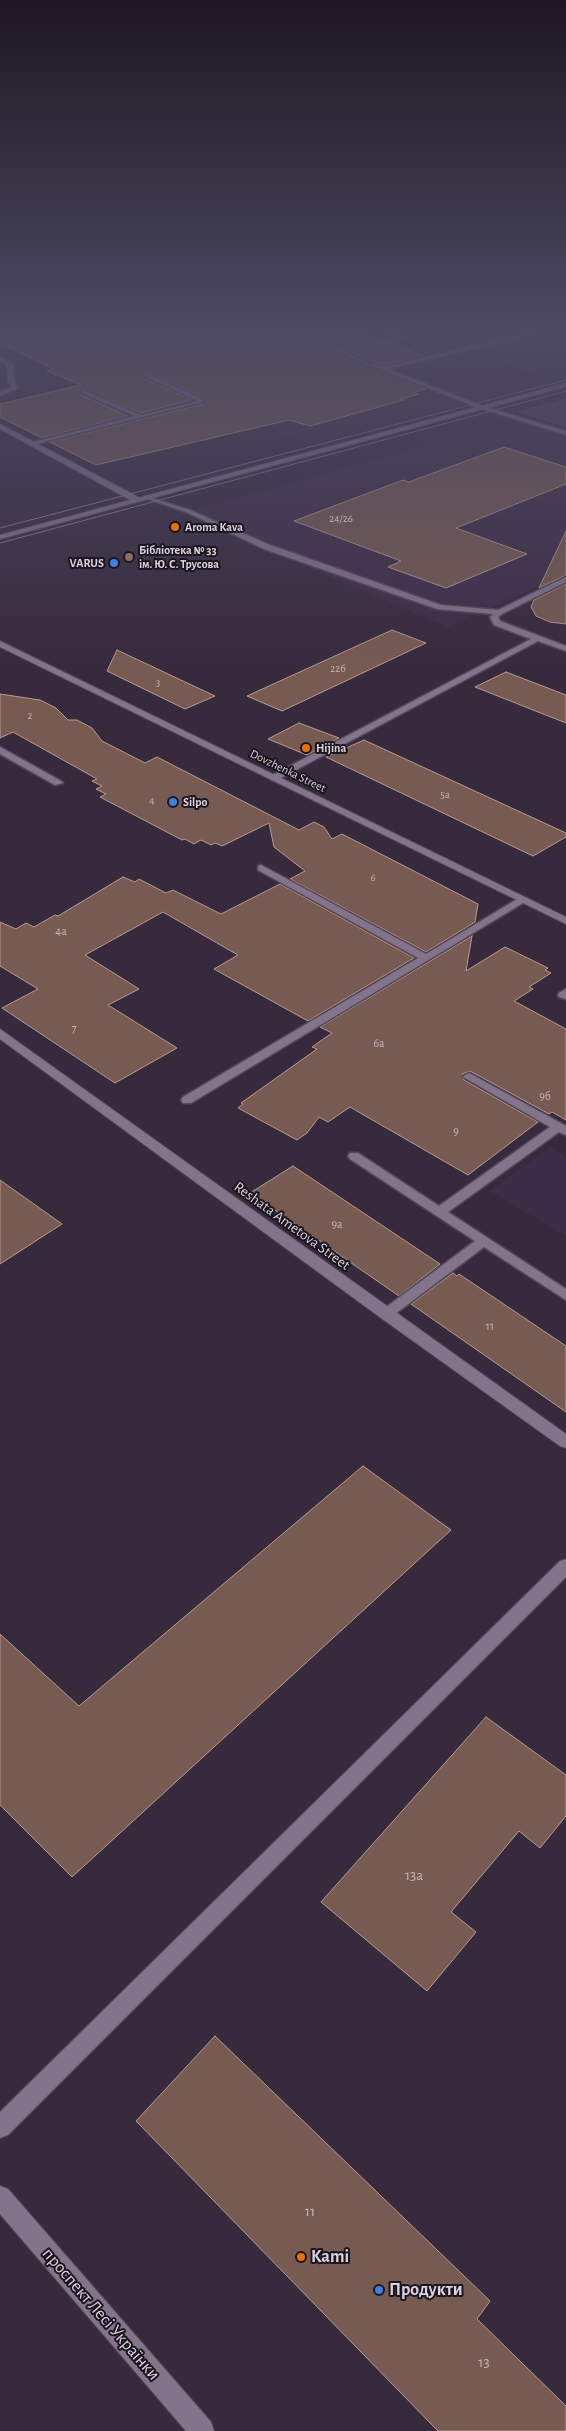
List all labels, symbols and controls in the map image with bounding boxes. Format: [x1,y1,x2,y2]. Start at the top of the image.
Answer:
house number: 24/26 [329,512,353,526]
place label: Aroma Kava [185,520,243,534]
marker: Aroma Kava [169,521,181,533]
place label: Бібліотека № 33 ім. Ю. С. Трусова [139,543,219,571]
marker: Бібліотека № 33 ім. Ю. С. Трусова [123,551,135,563]
place label: VARUS [70,556,104,570]
marker: VARUS [108,557,120,569]
house number: 22б [330,662,346,676]
house number: 3 [156,676,160,690]
house number: 2 [27,709,33,723]
place label: Hijina [316,741,346,755]
marker: Hijina [300,742,312,754]
street label: Dovzhenka Street [248,746,328,796]
house number: 5а [440,788,450,802]
house number: 4 [149,794,155,808]
place label: Silpo [183,795,207,809]
marker: Silpo [167,796,179,808]
house number: 6 [370,871,376,885]
house number: 4а [55,924,67,938]
house number: 7 [71,1021,77,1035]
house number: 6а [373,1036,385,1050]
house number: 9б [539,1089,551,1103]
house number: 9 [453,1124,459,1138]
street label: Reshata Ametova Street [230,1178,354,1274]
house number: 9а [331,1217,343,1231]
house number: 11 [486,1319,494,1333]
house number: 13а [405,1866,423,1884]
house number: 11 [305,2202,315,2220]
street label: проспект Лесі Українки [37,2243,165,2385]
place label: Kami [311,2246,349,2268]
marker: Kami [295,2251,307,2263]
place label: Продукти [389,2279,463,2301]
marker: Продукти [373,2284,385,2296]
house number: 13 [478,2353,490,2371]

